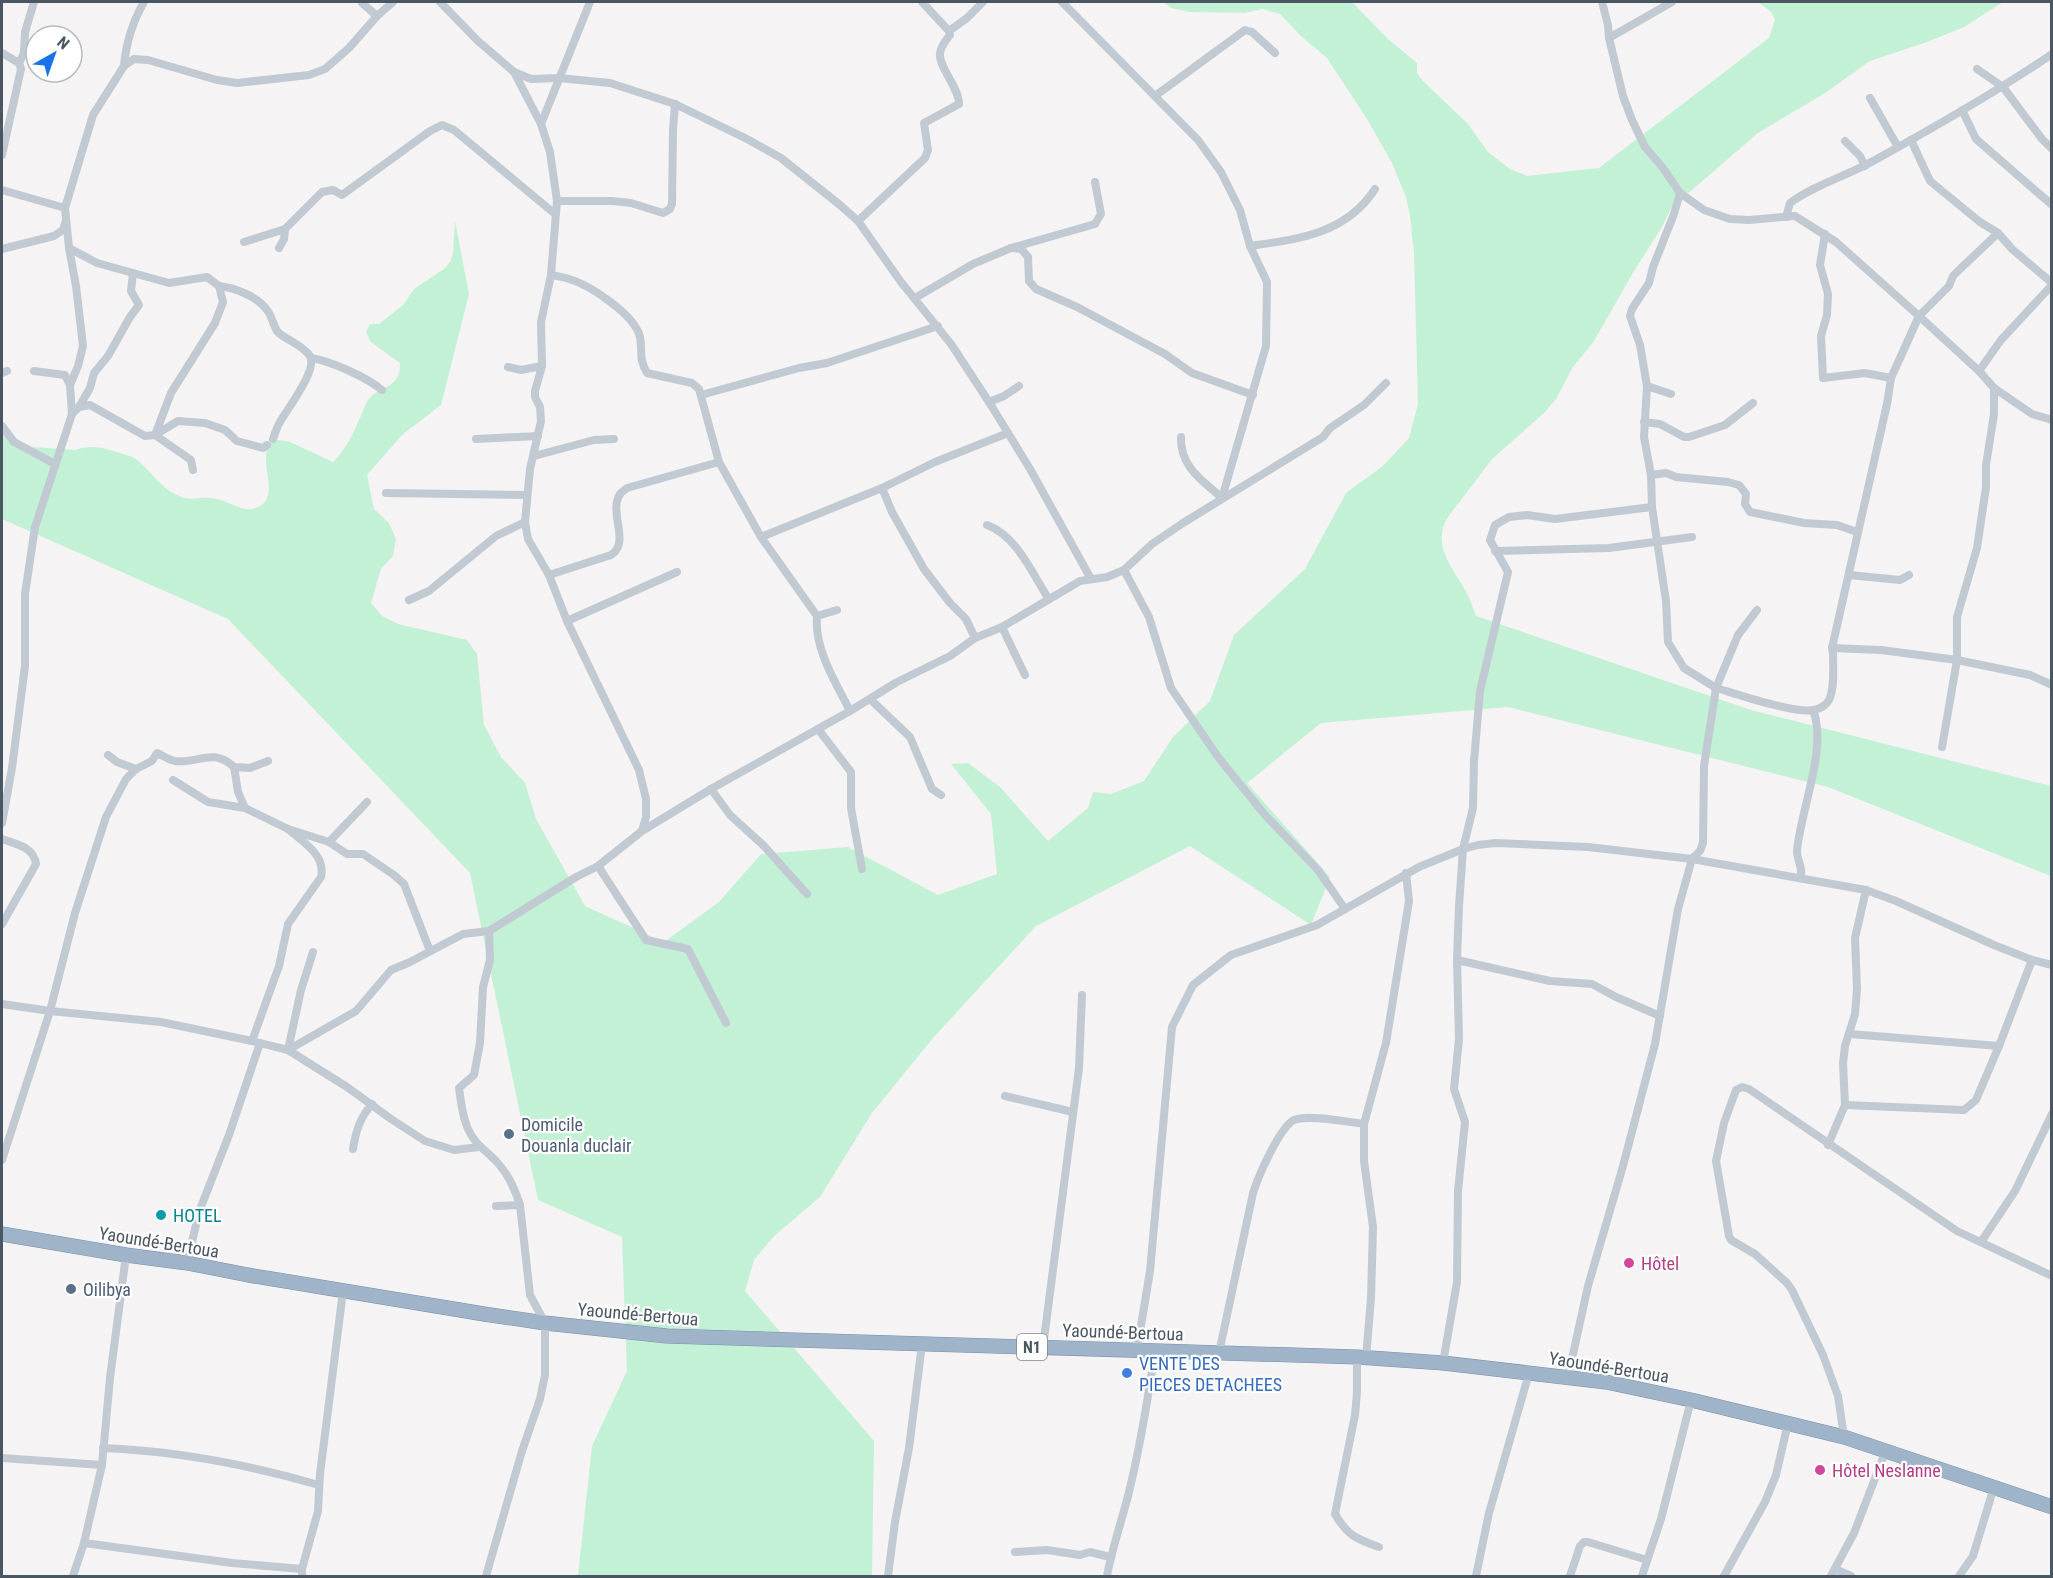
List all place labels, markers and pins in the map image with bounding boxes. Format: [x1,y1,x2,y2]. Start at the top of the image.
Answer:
place label: Domicile Douanla duclair [521,1114,632,1156]
marker: Domicile Douanla duclair [502,1127,516,1141]
place label: HOTEL [173,1205,222,1226]
marker: HOTEL [154,1208,168,1222]
place label: Hôtel [1641,1253,1679,1274]
marker: Hôtel [1622,1256,1636,1270]
place label: Oilibya [83,1279,131,1300]
marker: Oilibya [64,1282,78,1296]
place label: VENTE DES PIECES DETACHEES [1139,1353,1282,1395]
marker: VENTE DES PIECES DETACHEES [1120,1366,1134,1380]
place label: Hôtel Neslanne [1832,1460,1941,1481]
marker: Hôtel Neslanne [1813,1463,1827,1477]

